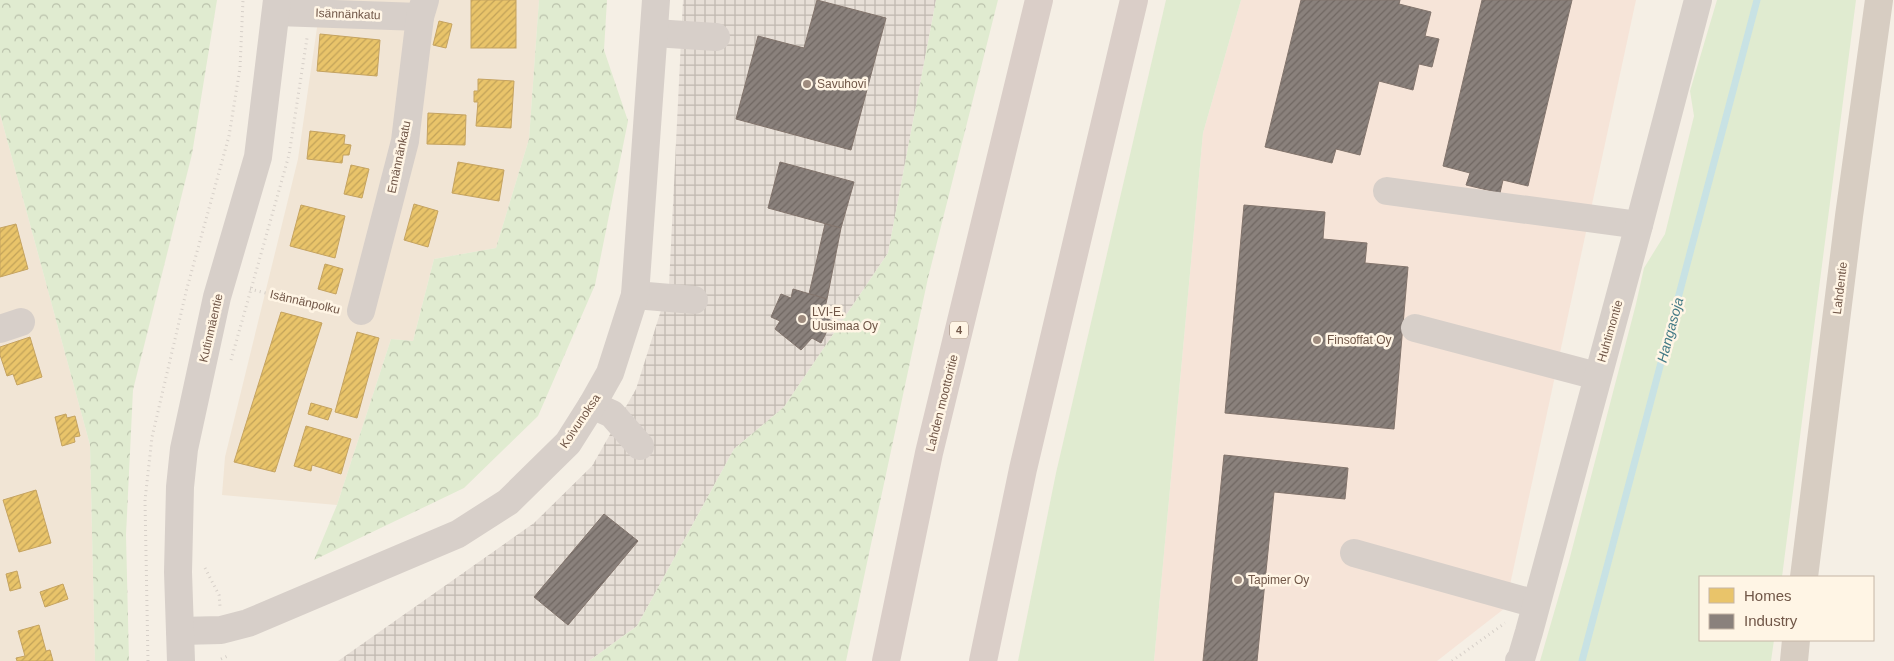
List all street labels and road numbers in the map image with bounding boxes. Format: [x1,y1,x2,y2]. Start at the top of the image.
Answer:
street label: Isännänkatu [315,6,381,22]
street label: Emännänkatu [384,119,414,195]
street label: Lahdentie [1830,261,1850,315]
street label: Isännänpolku [269,287,341,317]
street label: Kutinmäentie [196,292,226,364]
street label: Huhtimontie [1594,298,1626,364]
road number: 4 [950,322,968,338]
street label: Lahden moottoritie [923,353,961,453]
street label: Koivunoksa [557,391,603,451]

